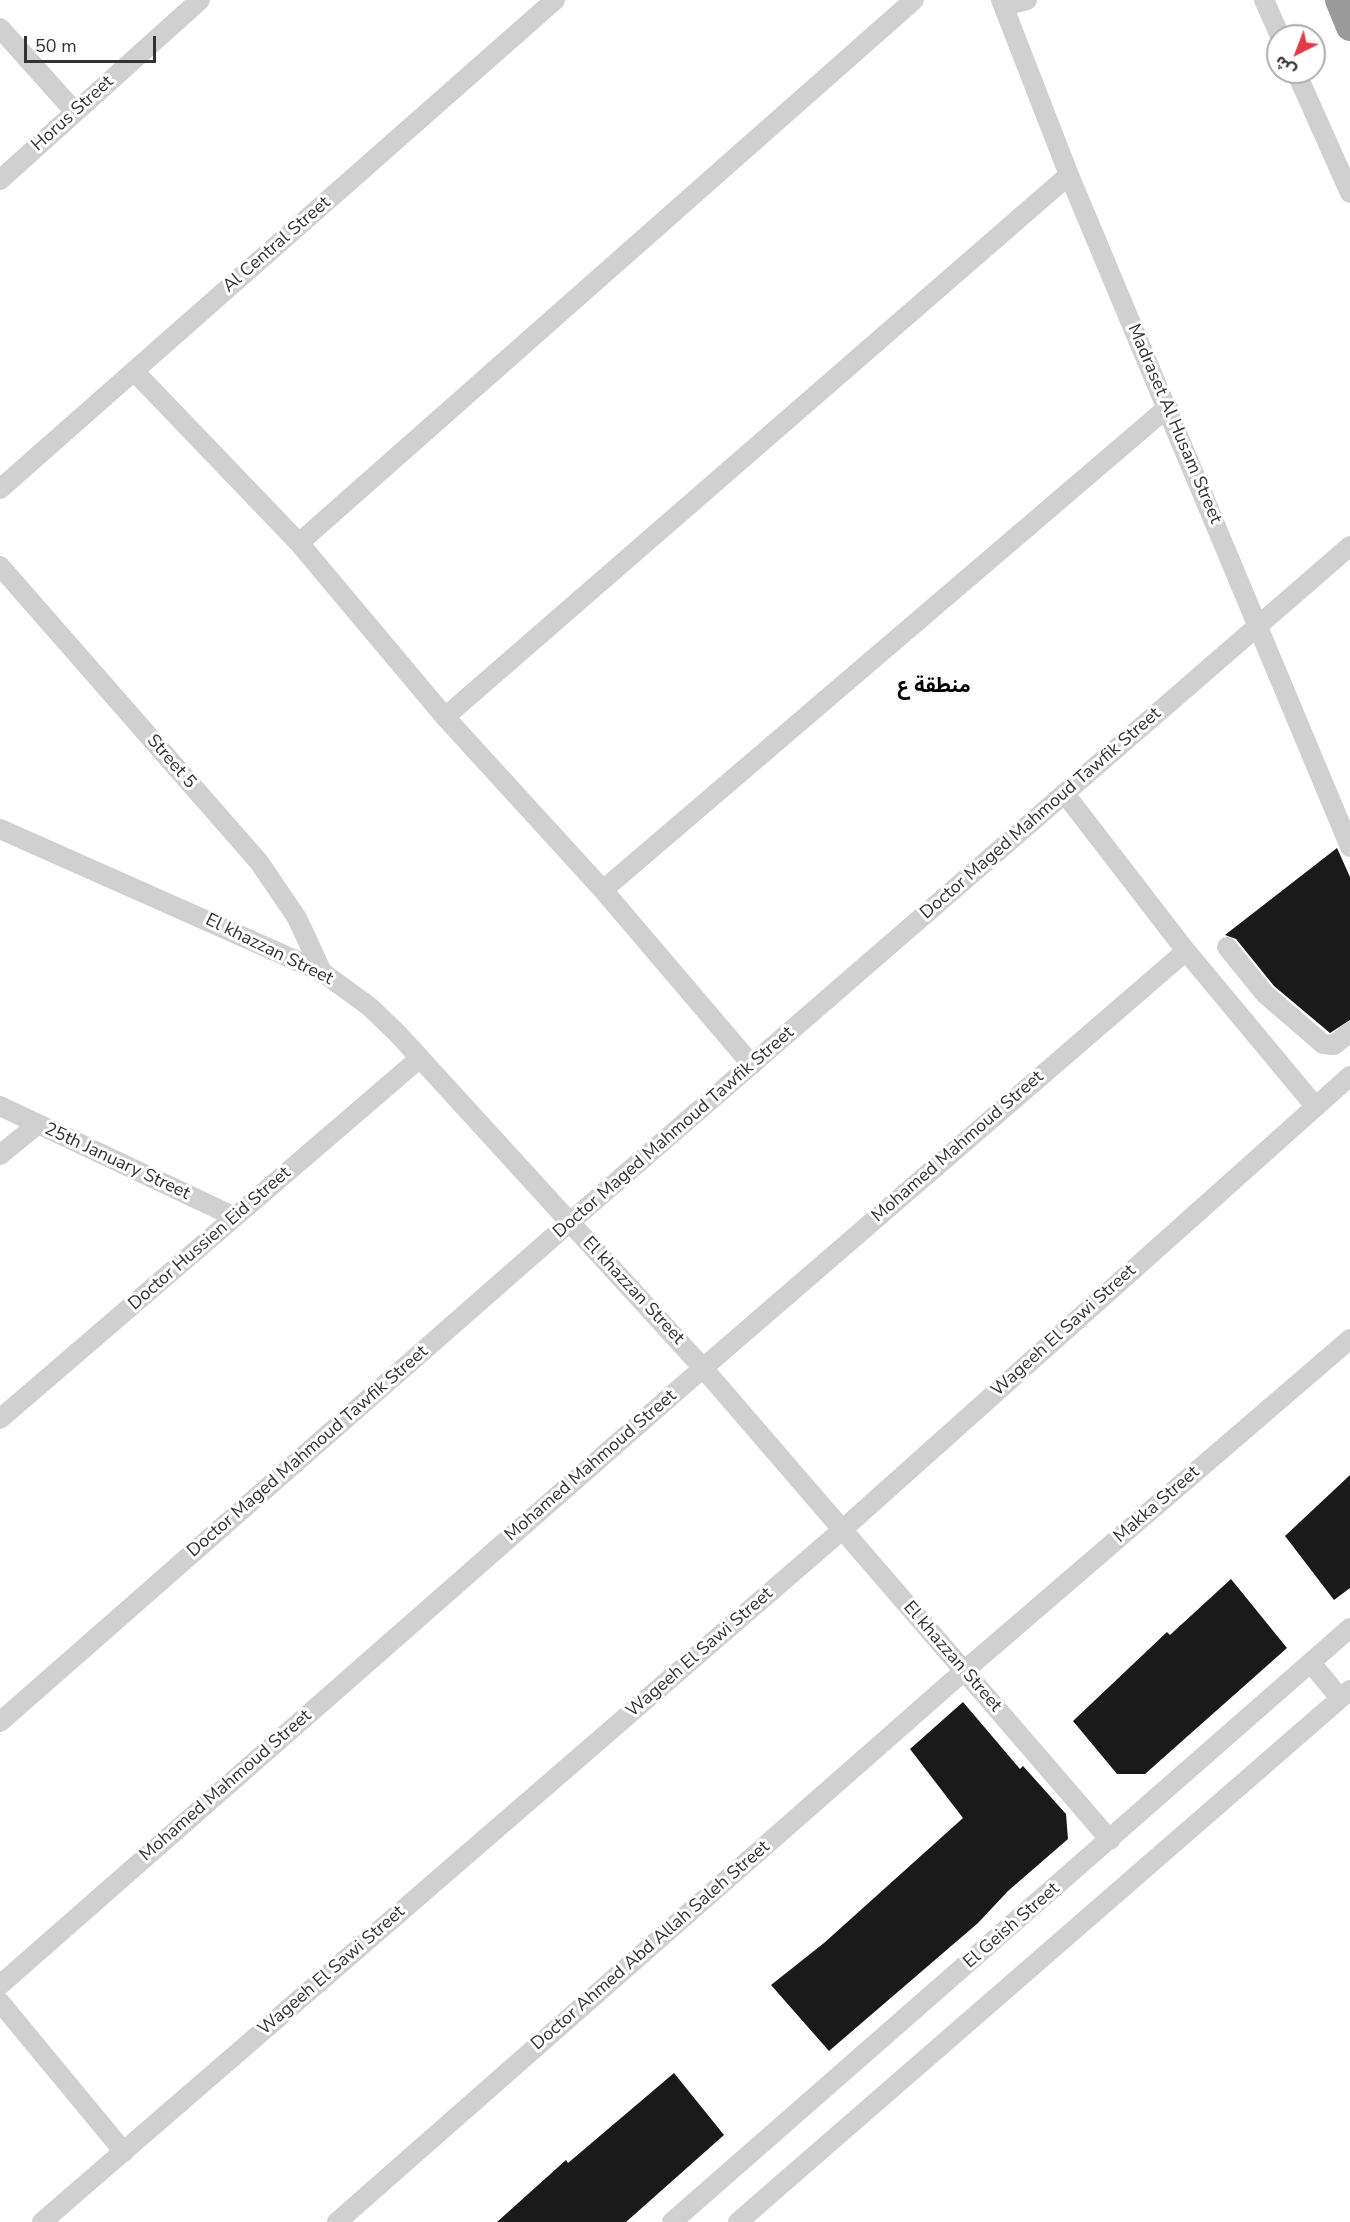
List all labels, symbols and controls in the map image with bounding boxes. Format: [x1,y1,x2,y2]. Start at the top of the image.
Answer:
scale bar [27,24,159,62]
north arrow [1266,24,1326,84]
text: 50 m [35,34,77,58]
text: ش [1270,50,1301,81]
street label: Horus Street [28,72,118,156]
street label: Al Central Street [219,192,335,298]
street label: Madraset Al Husam Street [1122,321,1226,527]
district label: منطقة ع [897,675,971,699]
street label: Doctor Maged Mahmoud Tawfik Street [916,704,1166,924]
street label: Street 5 [142,731,200,793]
street label: El khazzan Street [202,910,336,990]
street label: Doctor Maged Mahmoud Tawfik Street [549,1023,799,1243]
street label: Mohamed Mahmoud Street [868,1067,1048,1227]
street label: 25th January Street [41,1119,193,1205]
street label: Doctor Hussien Eid Street [125,1163,295,1315]
street label: El khazzan Street [578,1233,688,1349]
street label: Wageeh El Sawi Street [987,1260,1141,1402]
street label: Doctor Maged Mahmoud Tawfik Street [183,1342,433,1562]
street label: Mohamed Mahmoud Street [501,1386,681,1546]
street label: Makka Street [1110,1462,1204,1548]
street label: Wageeh El Sawi Street [622,1584,778,1722]
street label: El khazzan Street [898,1597,1006,1717]
street label: Mohamed Mahmoud Street [136,1706,316,1866]
street label: Doctor Ahmed Abd Allah Saleh Street [527,1837,775,2055]
street label: El Geish Street [960,1879,1064,1973]
street label: Wageeh El Sawi Street [254,1902,410,2040]

